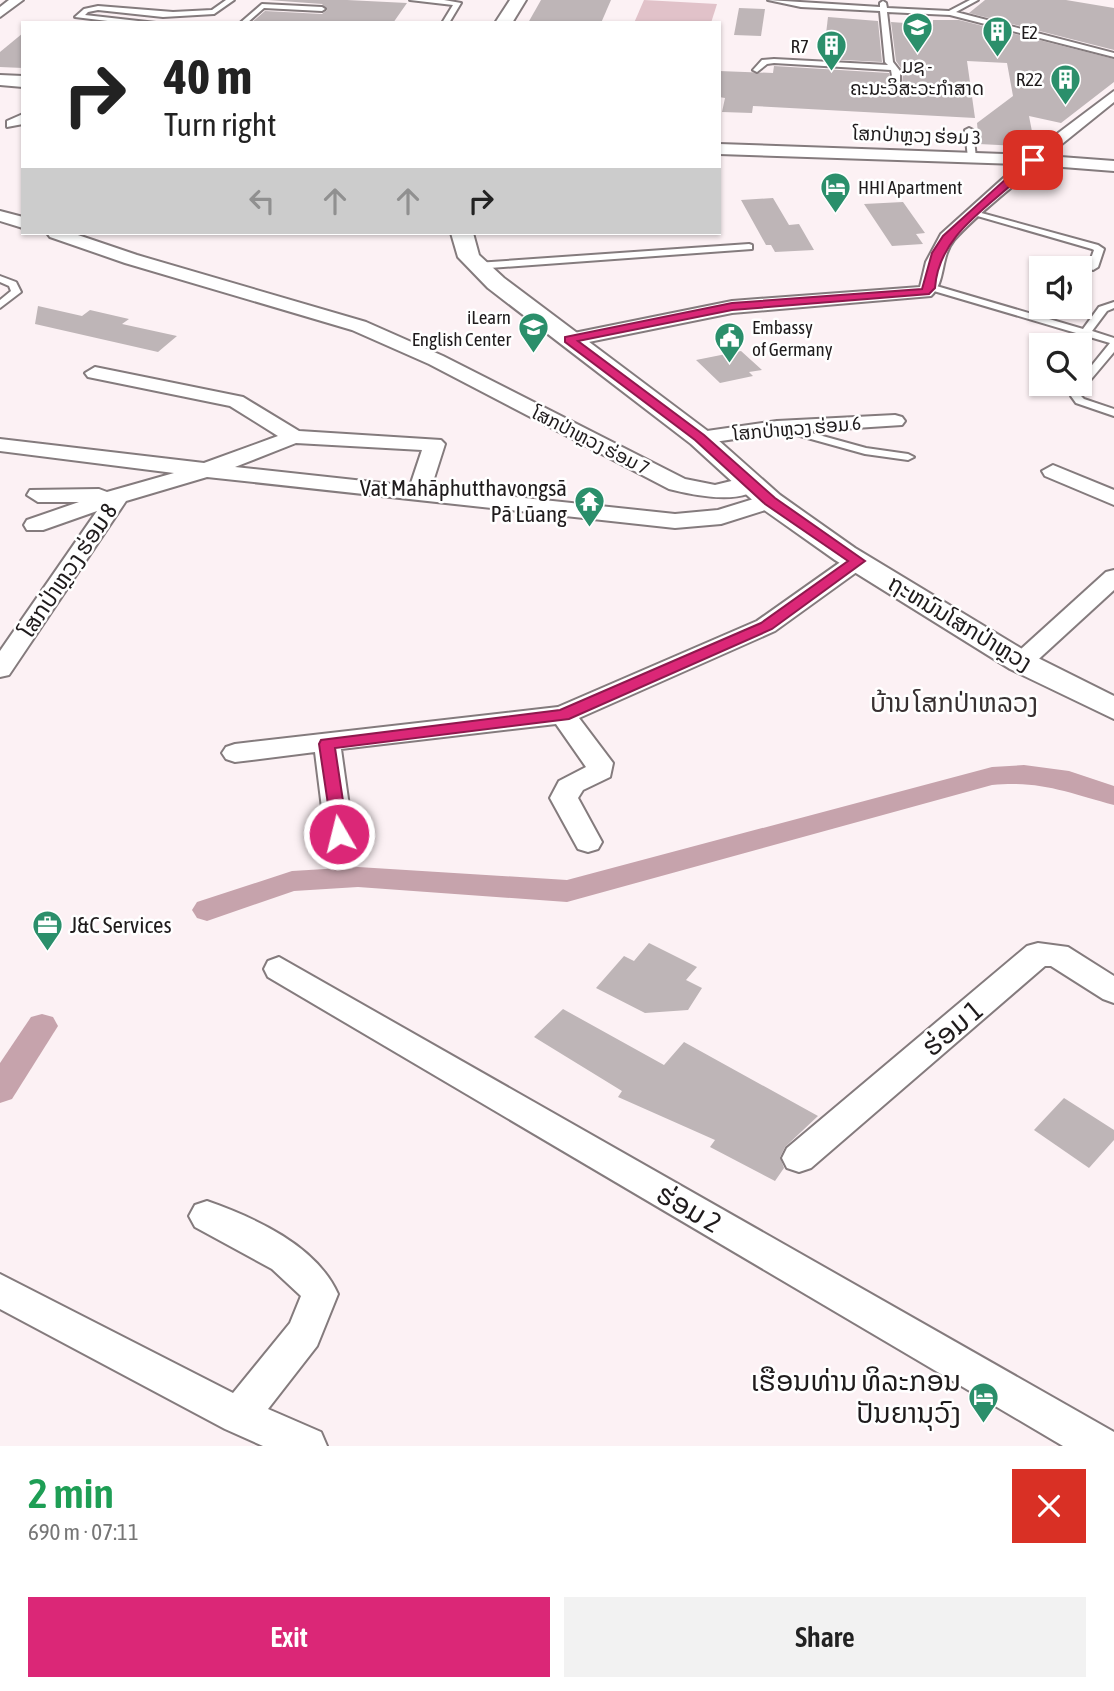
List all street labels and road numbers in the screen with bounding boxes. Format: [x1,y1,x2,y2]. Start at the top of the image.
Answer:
street label: ໂສກປ່າຫຼວງ ຮ່ອມ 3 [852,122,981,148]
street label: ໂສກປ່າຫຼວງ ຮ່ອມ 7 [528,401,653,479]
street label: ໂສກປ່າຫຼວງ ຮ່ອມ 6 [731,411,862,445]
street label: ໂສກປ່າຫຼວງ ຮ່ອມ 8 [13,498,122,642]
street label: ຖະຫນົນໂສກປ່າຫຼວງ [883,570,1037,676]
street label: ຮ່ອມ 1 [915,994,989,1062]
street label: ຮ່ອມ 2 [651,1177,727,1239]

